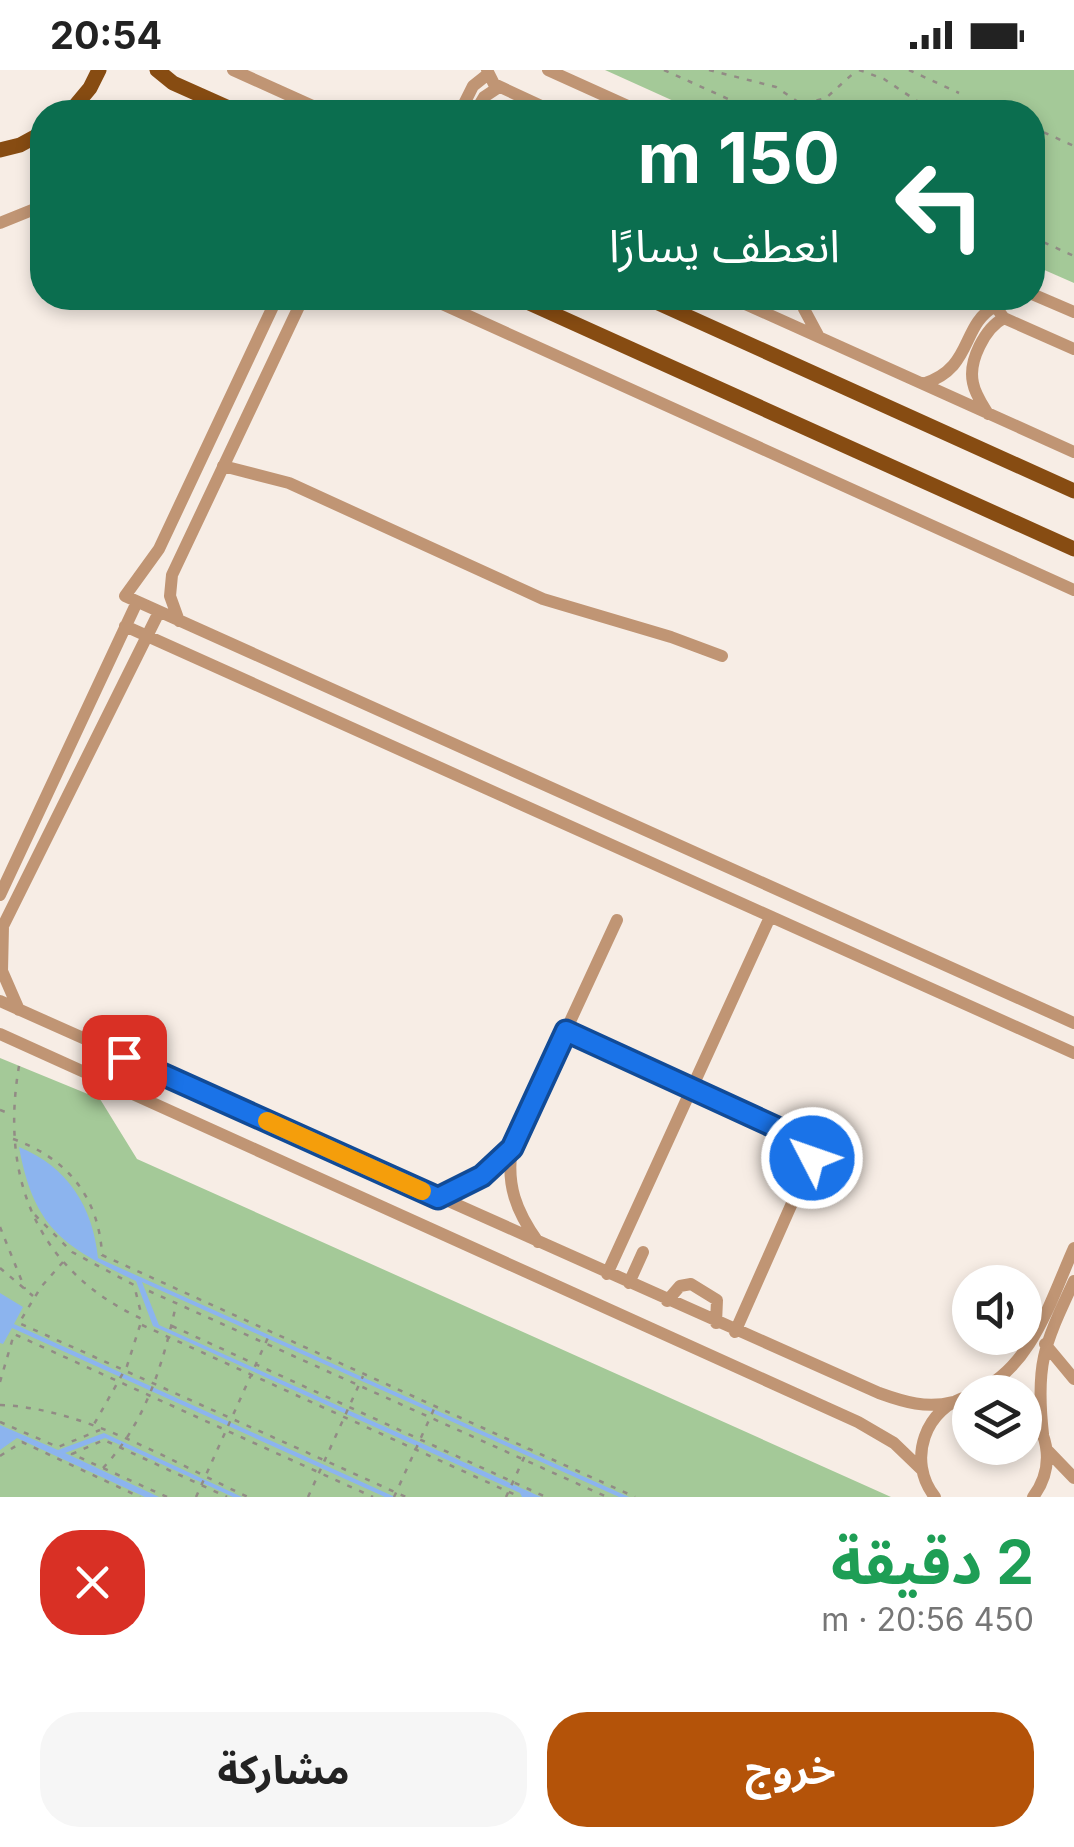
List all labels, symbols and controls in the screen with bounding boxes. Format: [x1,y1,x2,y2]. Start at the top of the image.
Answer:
text: 20:54 [50,12,162,58]
text: 150 m [637,115,840,200]
icon: left [875,140,1005,270]
text: انعطف يسارًا [609,218,840,273]
pin [82,1015,167,1100]
icon: arrive [97,1030,152,1085]
position arrow [760,1106,864,1210]
map controls [952,1265,1042,1465]
button: sound [952,1265,1042,1355]
button: layers [952,1375,1042,1465]
text: 2 دقيقة [831,1526,1034,1598]
button: close [40,1530,145,1635]
text: 450 m · 20:56 [821,1600,1034,1639]
button: مشاركة [40,1712,527,1827]
button: خروج [547,1712,1034,1827]

